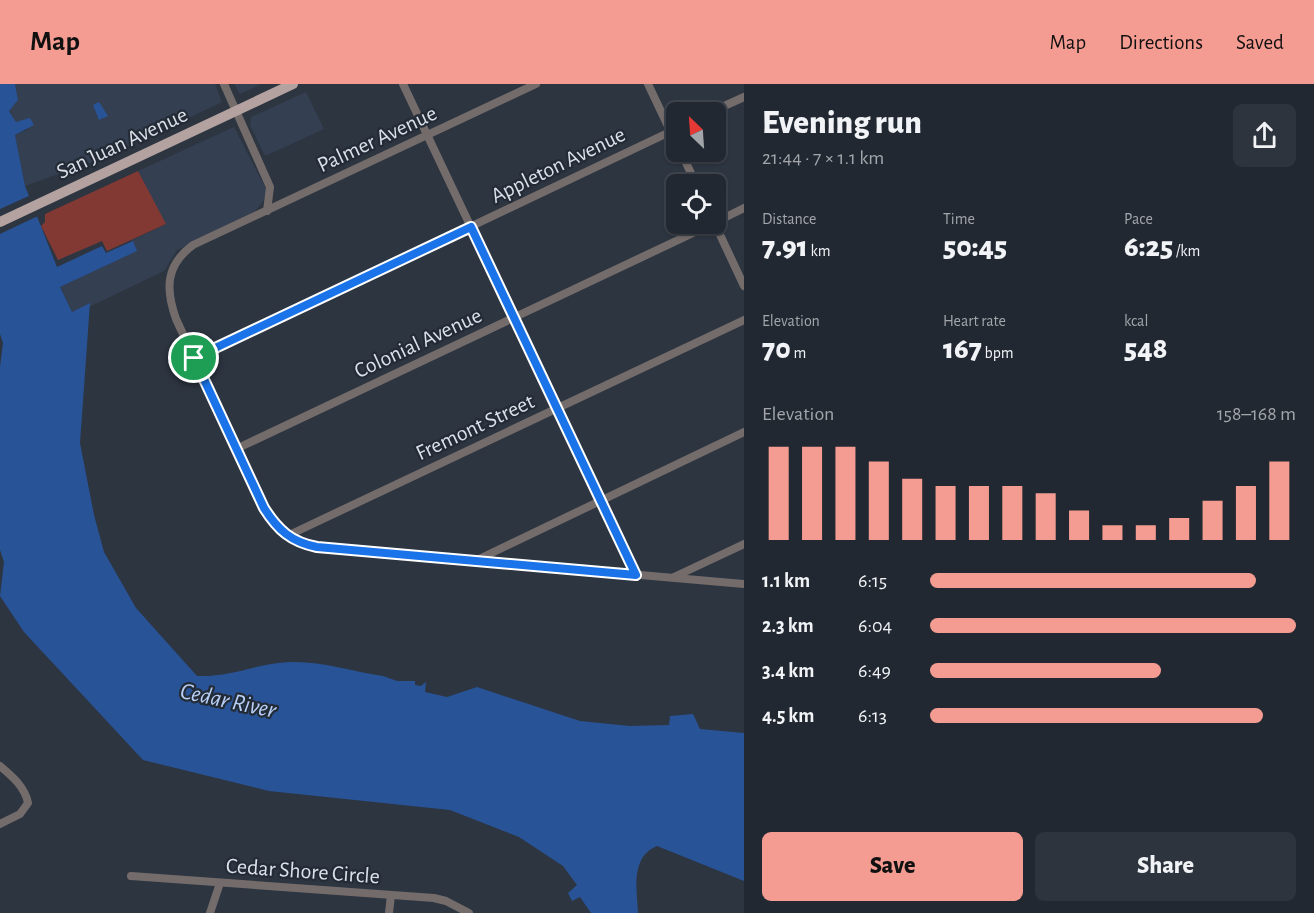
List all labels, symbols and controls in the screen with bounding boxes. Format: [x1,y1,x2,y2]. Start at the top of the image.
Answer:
text: Map [30,28,80,56]
text: Map [1050,32,1086,53]
text: Directions [1119,32,1203,53]
text: Saved [1236,32,1284,53]
street label: Palmer Avenue [314,102,440,176]
north arrow [666,102,726,162]
map controls [666,102,726,234]
street label: San Juan Avenue [53,103,191,183]
button: share [1233,104,1296,167]
text: Evening run [762,107,922,140]
street label: Appleton Avenue [487,123,629,207]
text: 21:44 · 7 × 1.1 km [762,148,884,168]
button: locate [666,174,726,234]
text: Distance [762,211,816,227]
text: Time [943,211,975,227]
text: Pace [1124,211,1153,227]
text: 7.91 [762,232,808,262]
text: 50:45 [943,232,1007,262]
text: 6:25 [1124,232,1173,262]
text: km [808,243,831,259]
text: /km [1173,243,1200,259]
street label: Colonial Avenue [351,304,485,382]
text: Elevation [762,313,820,329]
text: Heart rate [943,313,1006,329]
text: kcal [1124,313,1148,329]
pin [168,332,219,383]
text: 70 [762,334,791,364]
text: 167 [943,334,982,364]
text: 548 [1124,334,1168,364]
icon: arrive [177,341,210,374]
text: m [791,345,806,361]
text: bpm [982,345,1014,361]
street label: Fremont Street [412,390,538,464]
text: Elevation [762,404,834,424]
text: 158–168 m [1217,404,1296,424]
text: 1.1 km [762,571,810,591]
text: 6:15 [858,571,887,591]
text: 2.3 km [762,616,814,636]
text: 6:04 [858,616,892,636]
text: 3.4 km [762,661,814,681]
text: 6:49 [858,661,891,681]
water label: Cedar River [178,679,279,723]
text: 4.5 km [762,706,814,726]
text: 6:13 [858,706,887,726]
button: Save [762,832,1023,901]
button: Share [1035,832,1296,901]
street label: Cedar Shore Circle [225,855,381,887]

